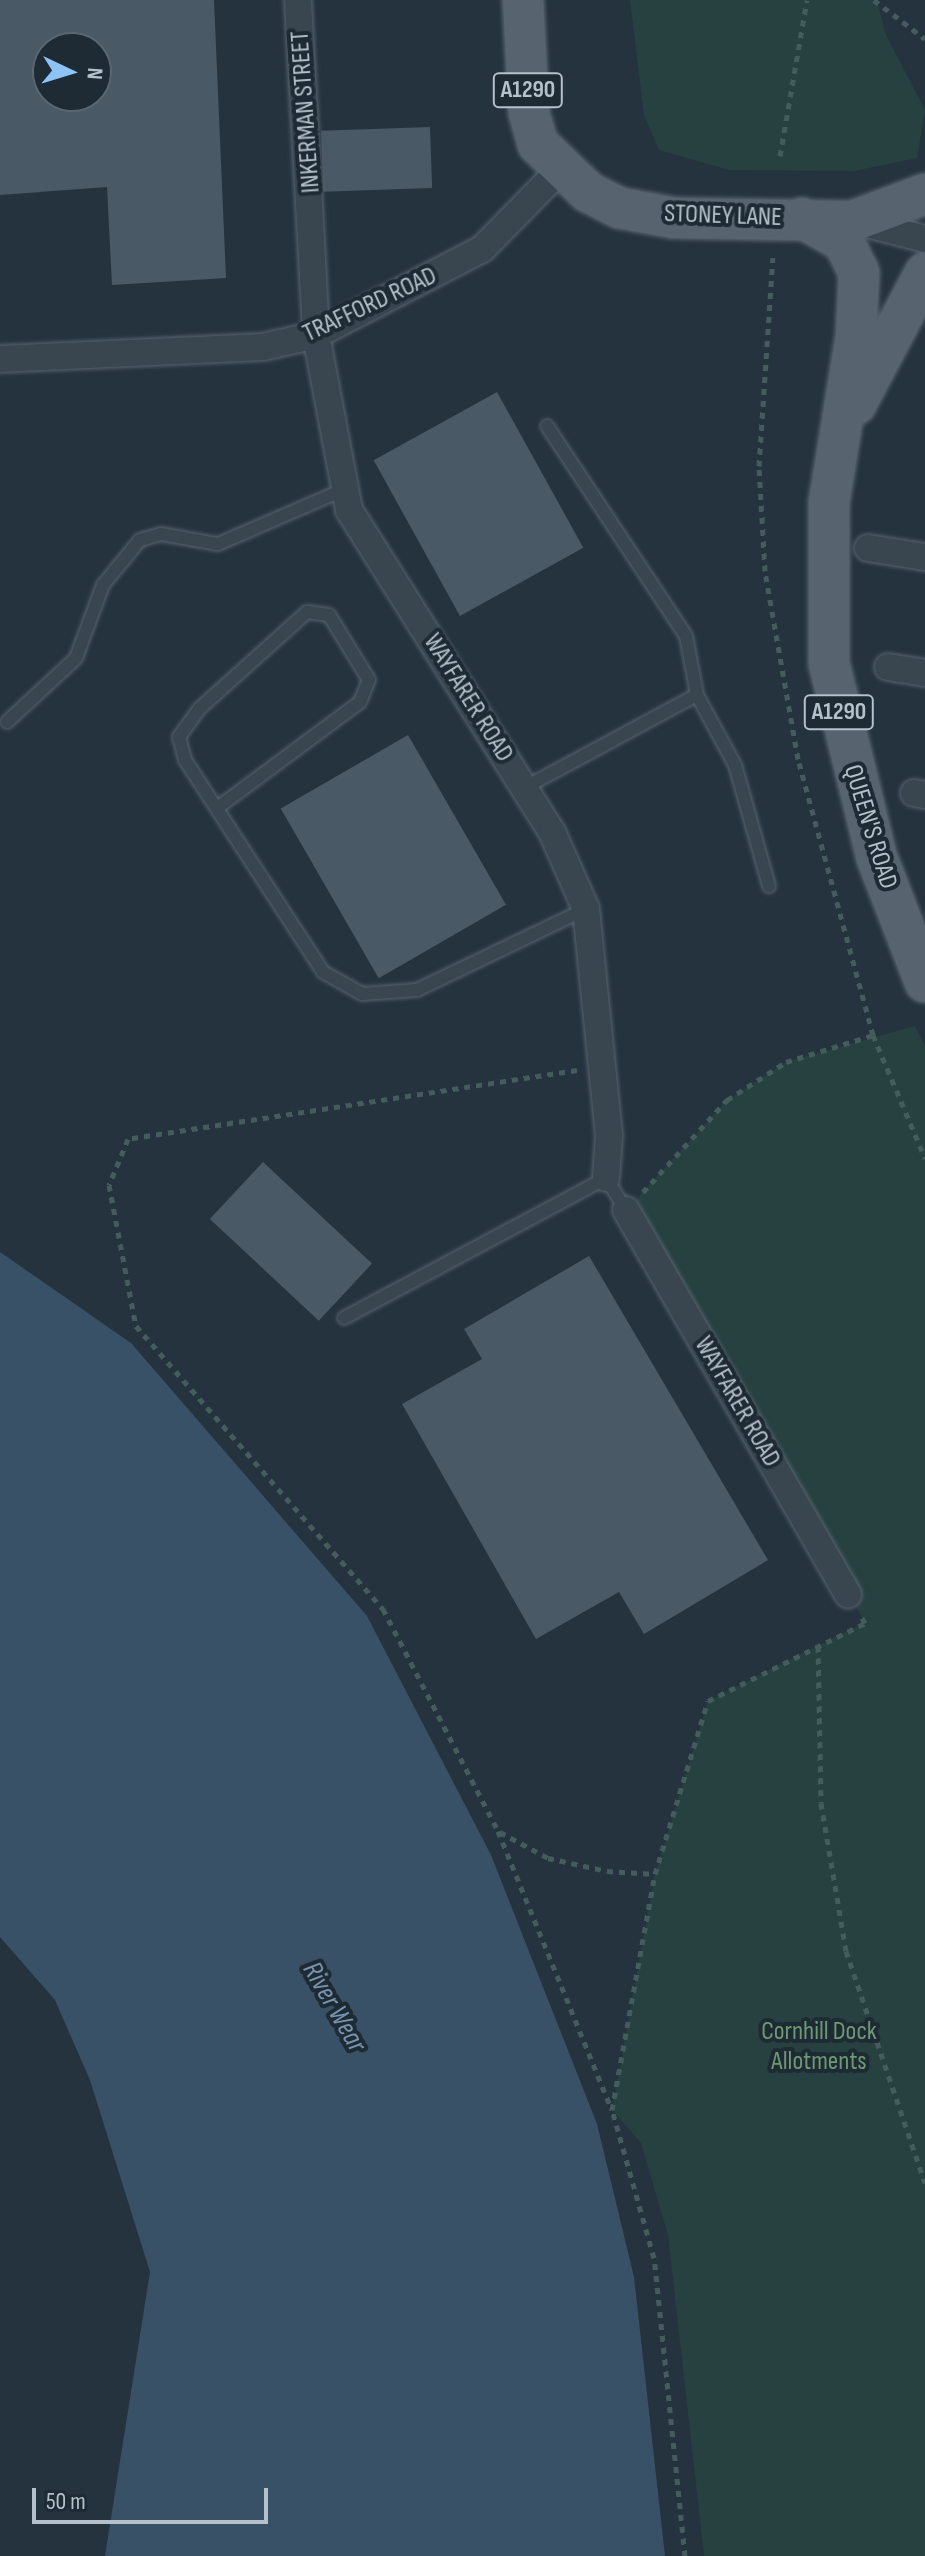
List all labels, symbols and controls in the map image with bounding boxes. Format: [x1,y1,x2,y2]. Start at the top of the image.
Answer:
street label: INKERMAN STREET [285,30,327,194]
north arrow [32,32,112,112]
text: N [81,67,108,80]
road number: A1290 [492,70,564,110]
street label: STONEY LANE [664,198,782,234]
street label: TRAFFORD ROAD [298,260,442,350]
street label: WAYFARER ROAD [416,628,520,768]
road number: A1290 [803,692,875,732]
street label: QUEEN'S ROAD [836,761,904,893]
street label: WAYFARER ROAD [687,1331,787,1473]
water label: River Wear [295,1956,373,2058]
park label: Cornhill Dock Allotments [761,2016,877,2078]
scale bar [36,2472,272,2522]
text: 50 m [46,2487,86,2516]

